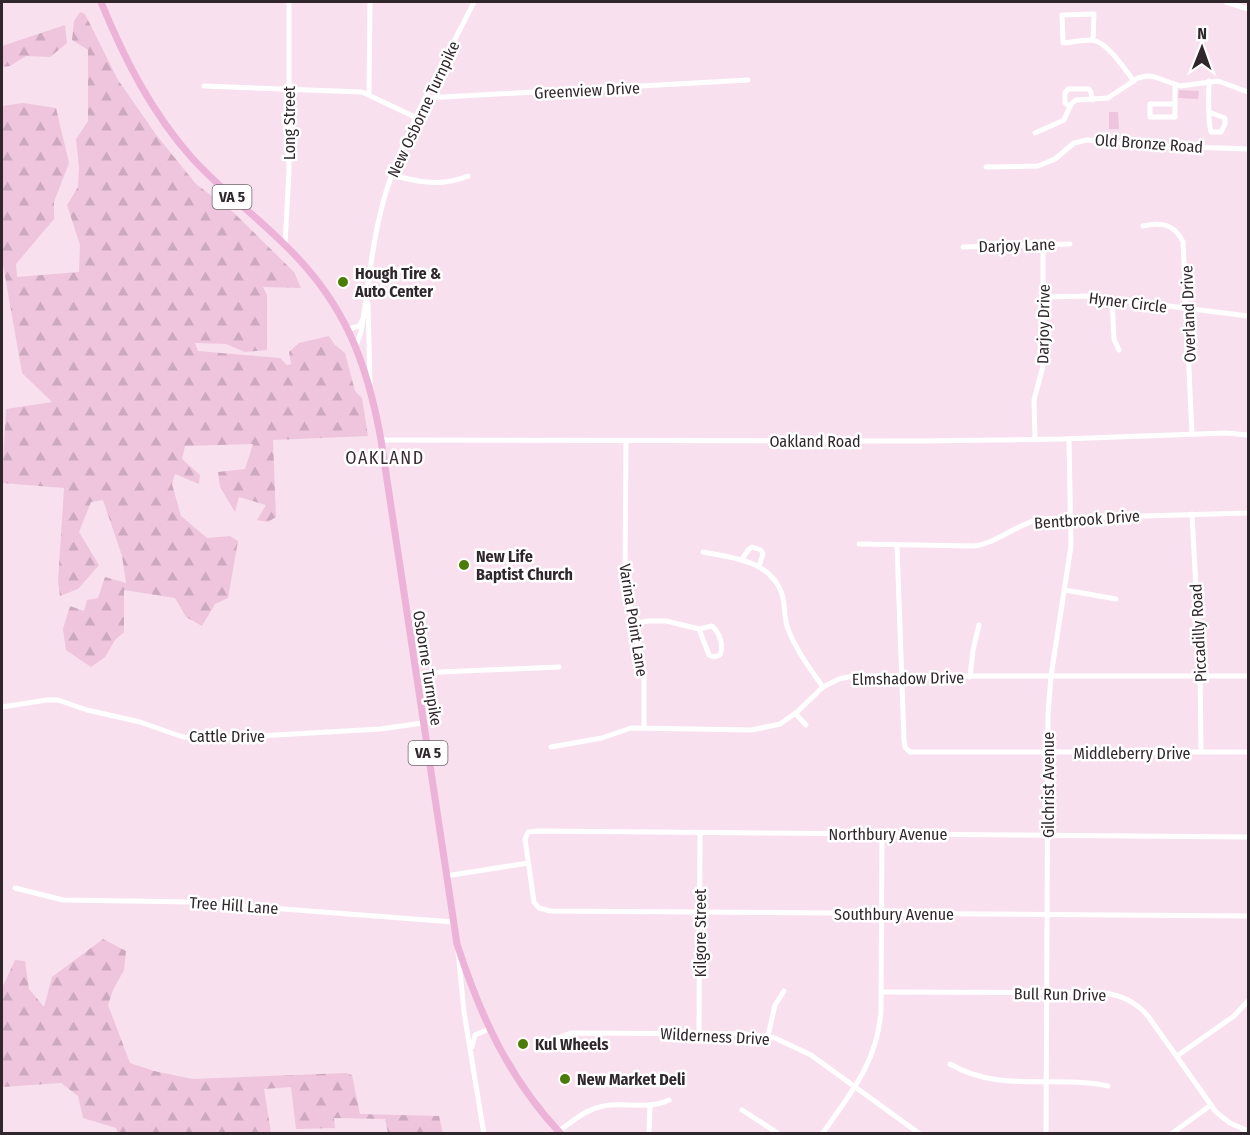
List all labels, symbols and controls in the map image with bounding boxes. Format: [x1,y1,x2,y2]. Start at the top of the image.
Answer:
north arrow [1172,18,1232,78]
text: N [1197,24,1207,43]
street label: New Osborne Turnpike [384,38,463,180]
street label: Greenview Drive [534,78,640,103]
street label: Long Street [280,85,299,160]
street label: Old Bronze Road [1094,130,1204,157]
road number: VA 5 [212,185,252,209]
street label: Darjoy Lane [978,235,1056,256]
place label: Hough Tire & Auto Center [354,264,441,301]
street label: Overland Drive [1177,265,1200,363]
marker: Hough Tire & Auto Center [336,275,350,289]
street label: Darjoy Drive [1033,284,1054,364]
street label: Hyner Circle [1088,288,1168,317]
street label: Oakland Road [769,432,861,451]
district label: OAKLAND [345,447,425,469]
street label: Bentbrook Drive [1034,506,1141,533]
place label: New Life Baptist Church [476,547,573,584]
marker: New Life Baptist Church [457,558,471,572]
street label: Varina Point Lane [615,562,652,678]
street label: Piccadilly Road [1186,583,1211,683]
street label: Osborne Turnpike [409,609,446,727]
street label: Elmshadow Drive [852,668,964,689]
street label: Cattle Drive [189,727,265,746]
street label: Gilchrist Avenue [1039,732,1058,838]
road number: VA 5 [408,741,448,765]
street label: Middleberry Drive [1074,744,1191,763]
street label: Northbury Avenue [829,825,947,844]
street label: Kilgore Street [691,888,710,977]
street label: Tree Hill Lane [189,893,279,918]
street label: Southbury Avenue [834,905,954,924]
street label: Bull Run Drive [1014,984,1106,1005]
street label: Wilderness Drive [660,1024,770,1049]
place label: Kul Wheels [535,1035,608,1054]
marker: Kul Wheels [516,1037,530,1051]
place label: New Market Deli [577,1070,686,1089]
marker: New Market Deli [558,1072,572,1086]

